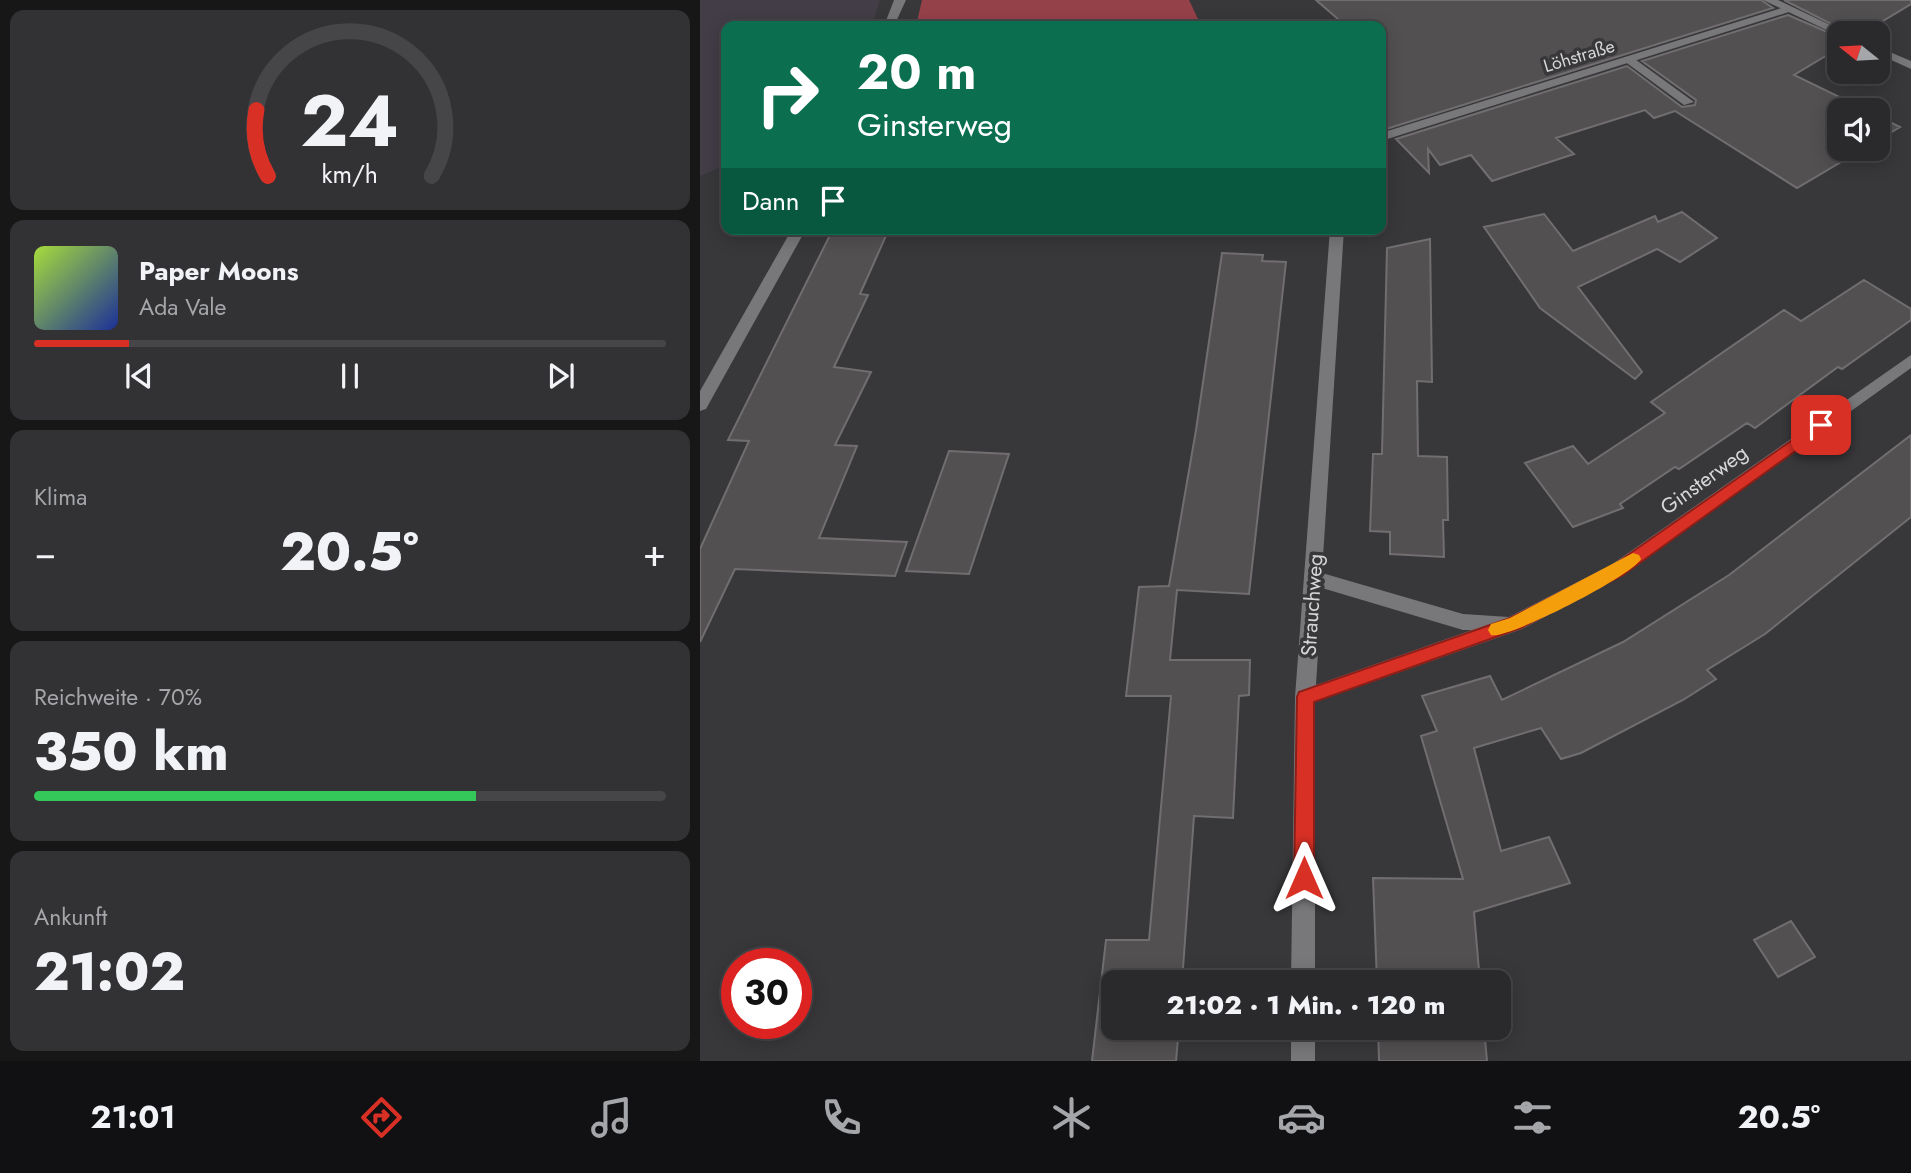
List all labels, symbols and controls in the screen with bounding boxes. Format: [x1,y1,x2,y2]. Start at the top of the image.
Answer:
north arrow [1827,21,1890,84]
map controls [1827,21,1890,161]
street label: Löhstraße [1540,33,1618,79]
text: 20 m [857,37,976,107]
icon: right [742,49,833,140]
text: 24 [301,68,399,173]
button: sound [1827,98,1890,161]
text: Ginsterweg [857,102,1012,148]
text: km/h [322,156,378,192]
text: Dann [742,182,800,220]
icon: arrive [814,182,852,220]
text: Paper Moons [139,252,299,290]
text: Ada Vale [139,290,226,324]
icon: previous [120,357,158,395]
icon: pause [331,357,369,395]
icon: next [542,357,580,395]
pin [1791,395,1851,455]
icon: arrive [1802,406,1840,444]
street label: Ginsterweg [1654,438,1754,522]
text: Klima [34,480,87,514]
text: 20.5° [280,514,419,590]
text: − [34,525,56,580]
text: + [643,525,666,580]
street label: Strauchweg [1293,553,1331,657]
text: Reichweite · 70% [34,680,202,714]
text: 350 km [34,714,229,790]
position arrow [1267,841,1341,915]
text: Ankunft [34,900,107,934]
text: 21:02 [34,934,185,1010]
speed limit sign: 30 [721,948,812,1039]
text: 21:02 · 1 Min. · 120 m [1167,986,1445,1024]
icon: directions [357,1093,406,1142]
icon: music [587,1093,636,1142]
icon: phone [817,1093,866,1142]
icon: climate [1047,1093,1096,1142]
icon: car [1277,1093,1326,1142]
icon: filters [1508,1093,1557,1142]
text: 21:01 [91,1094,176,1140]
text: 20.5° [1738,1094,1820,1140]

